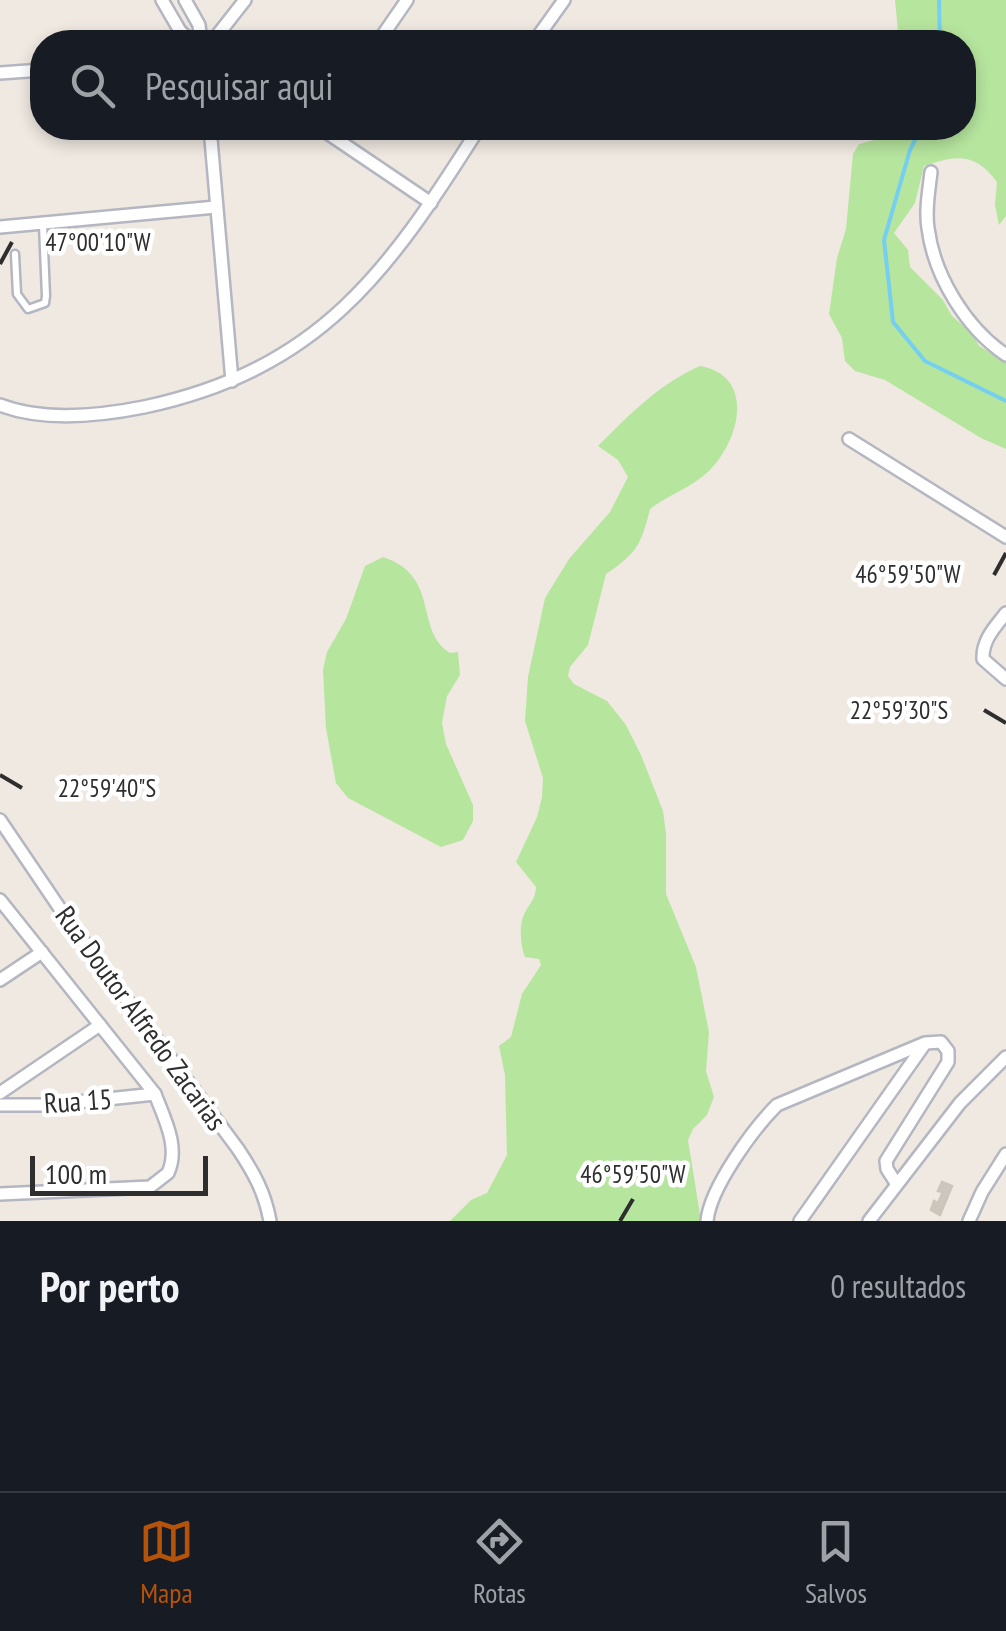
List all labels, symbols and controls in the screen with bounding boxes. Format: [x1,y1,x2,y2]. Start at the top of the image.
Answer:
search box [30,30,976,140]
icon: search [65,58,120,113]
text: Pesquisar aqui [145,61,334,110]
text: 47°00'10"W [45,226,151,258]
text: 46°59'50"W [855,558,961,590]
text: 22°59'30"S [850,694,948,726]
text: 22°59'40"S [58,772,156,804]
street label: Rua Doutor Alfredo Zacarias [47,898,235,1137]
street label: Rua 15 [43,1080,113,1121]
scale bar [30,1151,208,1196]
text: 100 m [45,1155,107,1192]
text: 46°59'50"W [580,1158,686,1190]
text: Por perto [40,1259,179,1314]
text: 0 resultados [831,1265,966,1307]
tab: Mapa [139,1514,194,1611]
tab: Rotas [472,1514,527,1611]
tab: Salvos [805,1514,867,1611]

